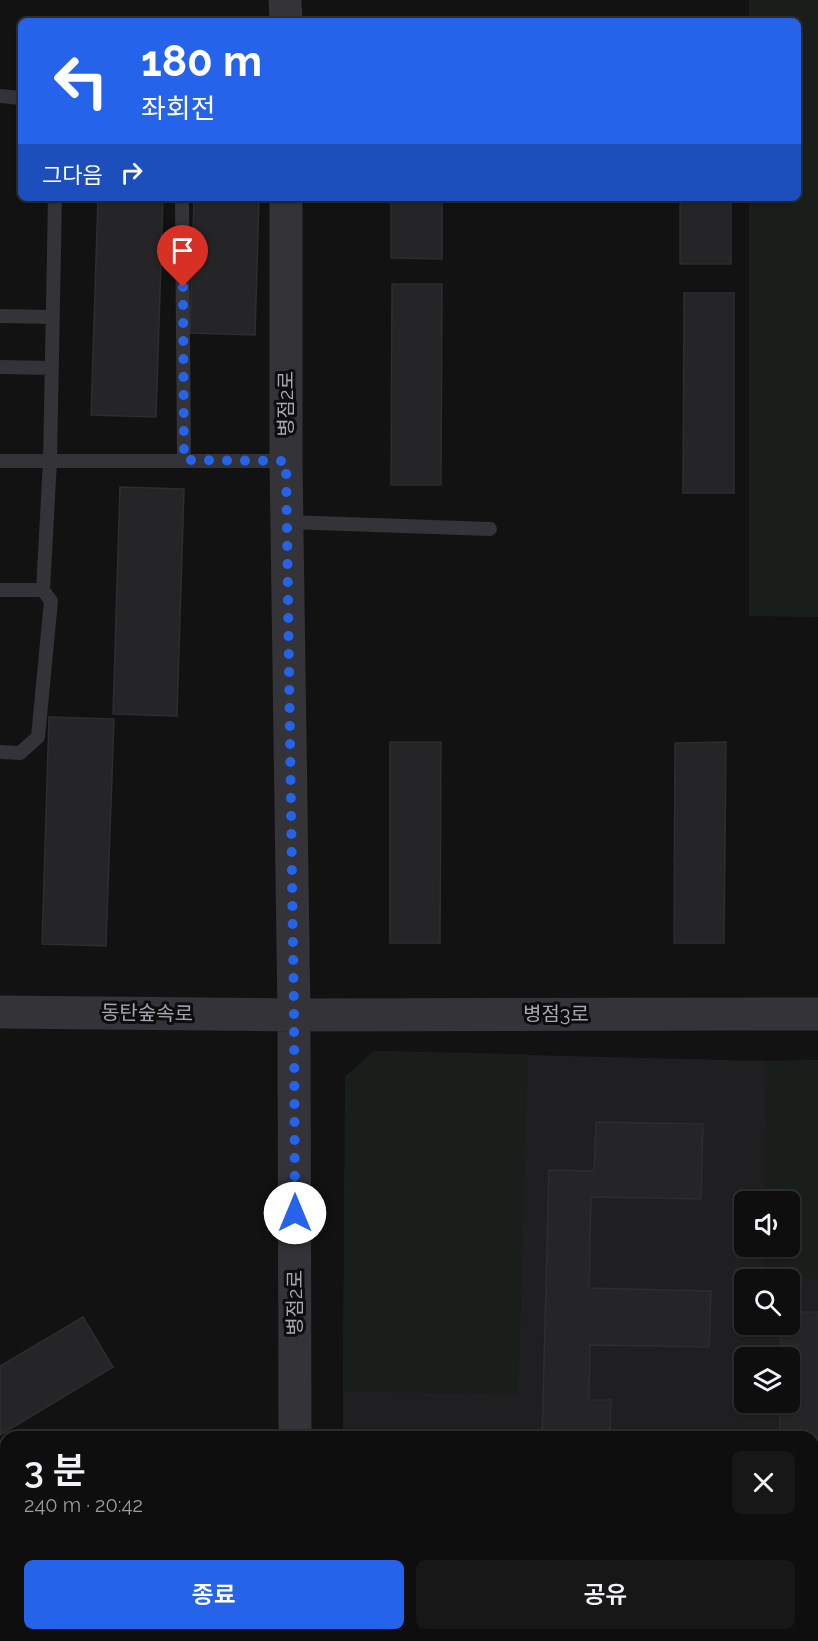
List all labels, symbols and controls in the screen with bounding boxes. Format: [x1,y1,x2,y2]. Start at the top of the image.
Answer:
text: 180 m [141,37,262,86]
icon: left [42,42,120,120]
text: 좌회전 [141,93,216,124]
icon: right [115,156,148,189]
text: 그다음 [42,162,103,188]
pin [157,225,208,287]
icon: arrive [166,234,199,267]
street label: 병점2로 [274,371,298,437]
street label: 동탄숲속로 [101,1000,193,1026]
street label: 병점3로 [523,1002,589,1026]
position arrow [263,1181,327,1245]
map controls [734,1191,800,1413]
button: sound [734,1191,800,1257]
button: search [734,1269,800,1335]
street label: 병점2로 [283,1270,307,1336]
button: layers [734,1347,800,1413]
text: 3 분 [24,1449,86,1491]
button: close [732,1451,795,1514]
text: 240 m · 20:42 [24,1493,143,1517]
button: 종료 [24,1560,404,1629]
button: 공유 [416,1560,795,1629]

